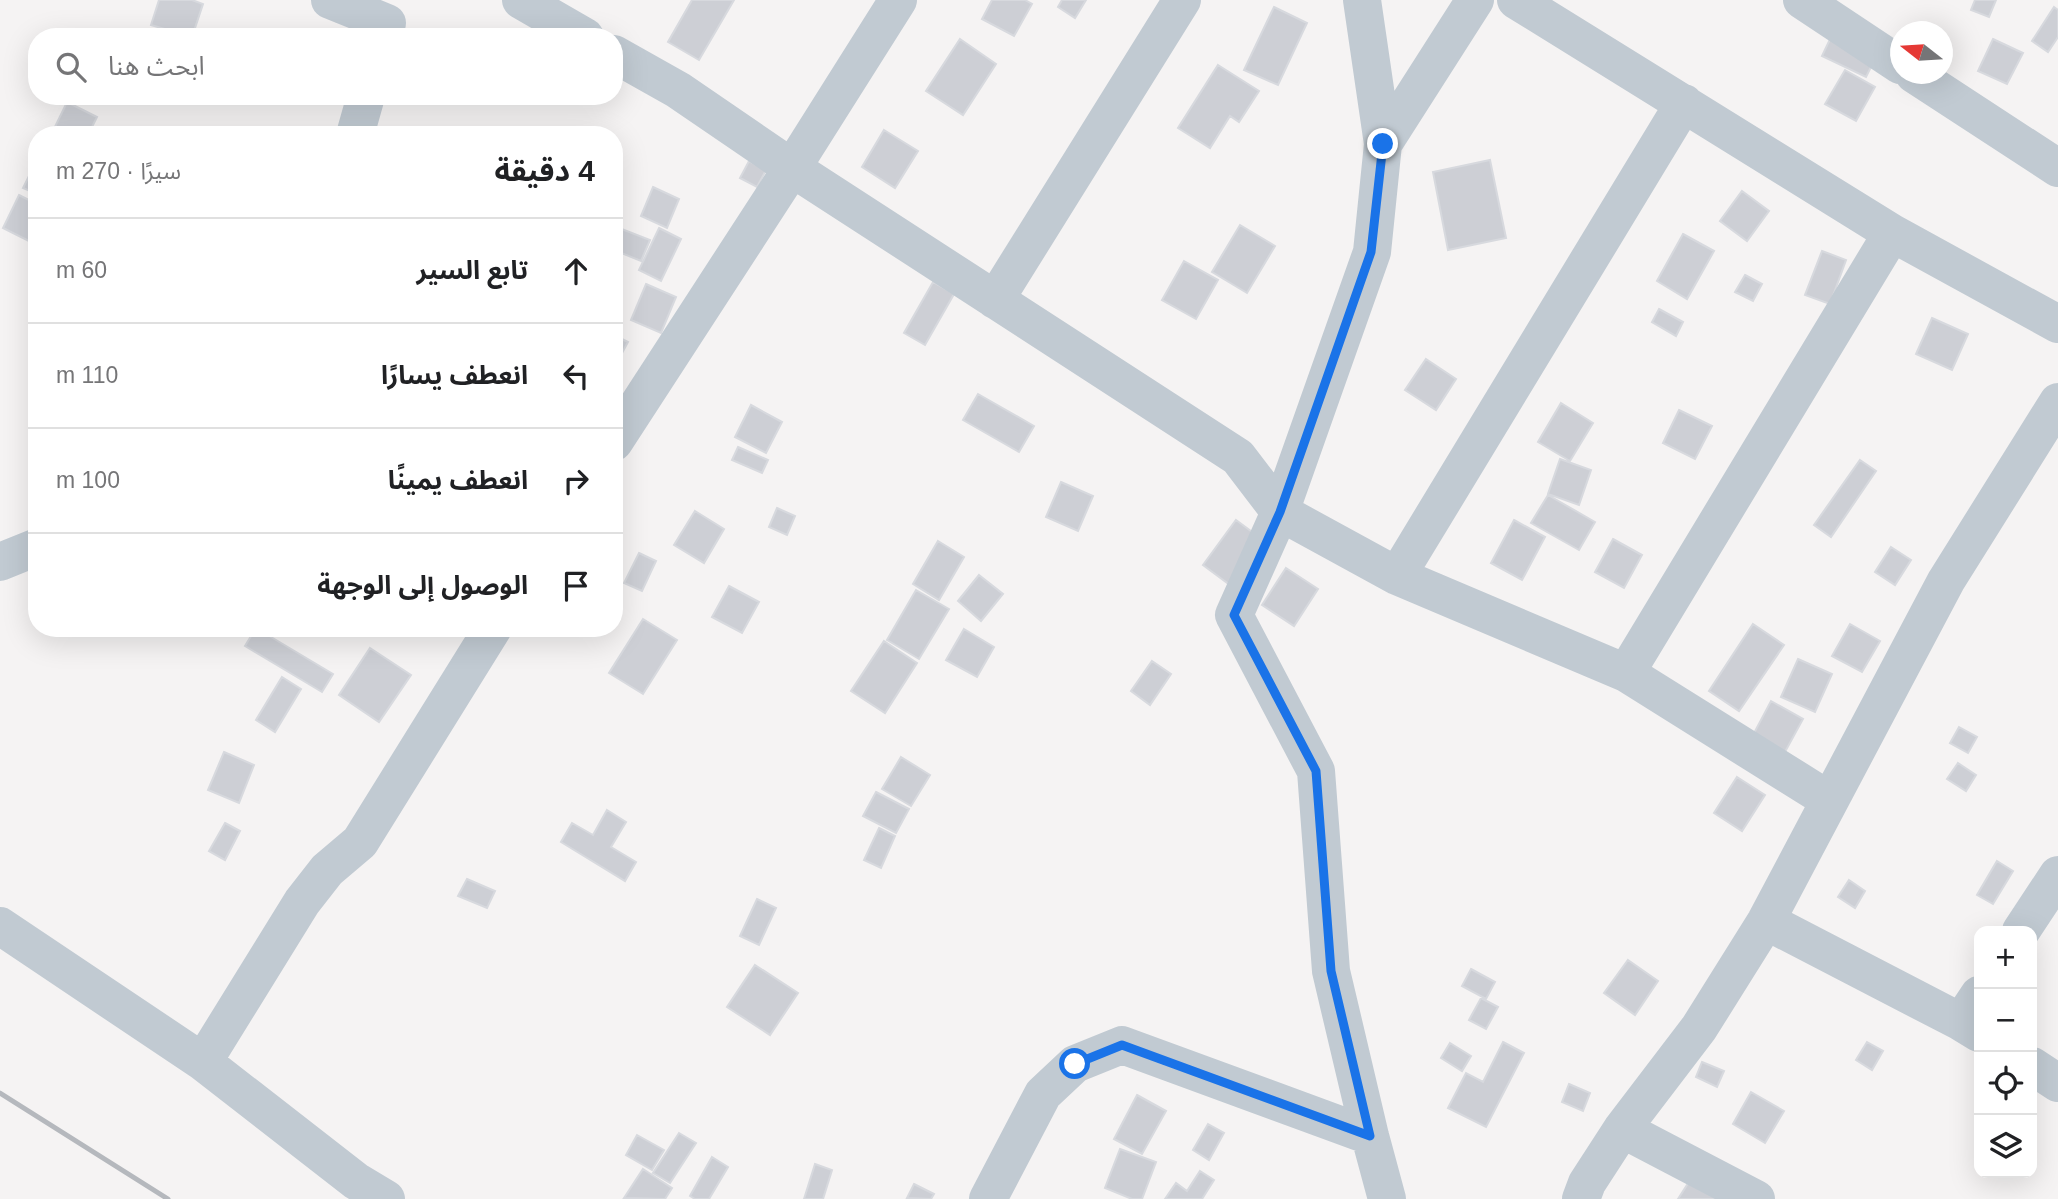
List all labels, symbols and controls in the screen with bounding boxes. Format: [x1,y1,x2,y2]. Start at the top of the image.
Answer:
north arrow [1890,21,1953,84]
search box [28,28,623,105]
icon: search [52,48,90,86]
text: ابحث هنا [108,51,205,81]
route end [1367,128,1398,159]
text: 4 دقيقة [494,154,595,187]
text: سيرًا · 270 m [56,158,181,184]
icon: ahead [557,252,595,290]
text: تابع السير [416,255,528,285]
text: 60 m [56,257,107,283]
icon: left [557,357,595,395]
text: انعطف يسارًا [381,360,528,390]
text: 110 m [56,362,118,388]
icon: right [557,462,595,500]
text: انعطف يمينًا [388,465,528,495]
text: 100 m [56,467,120,493]
icon: arrive [557,567,595,605]
text: الوصول إلى الوجهة [317,570,528,600]
map controls [1974,926,2037,1178]
button: + [1974,926,2037,989]
button: − [1974,989,2037,1052]
route start [1059,1048,1090,1079]
button: locate [1974,1052,2037,1115]
button: layers [1974,1115,2037,1178]

